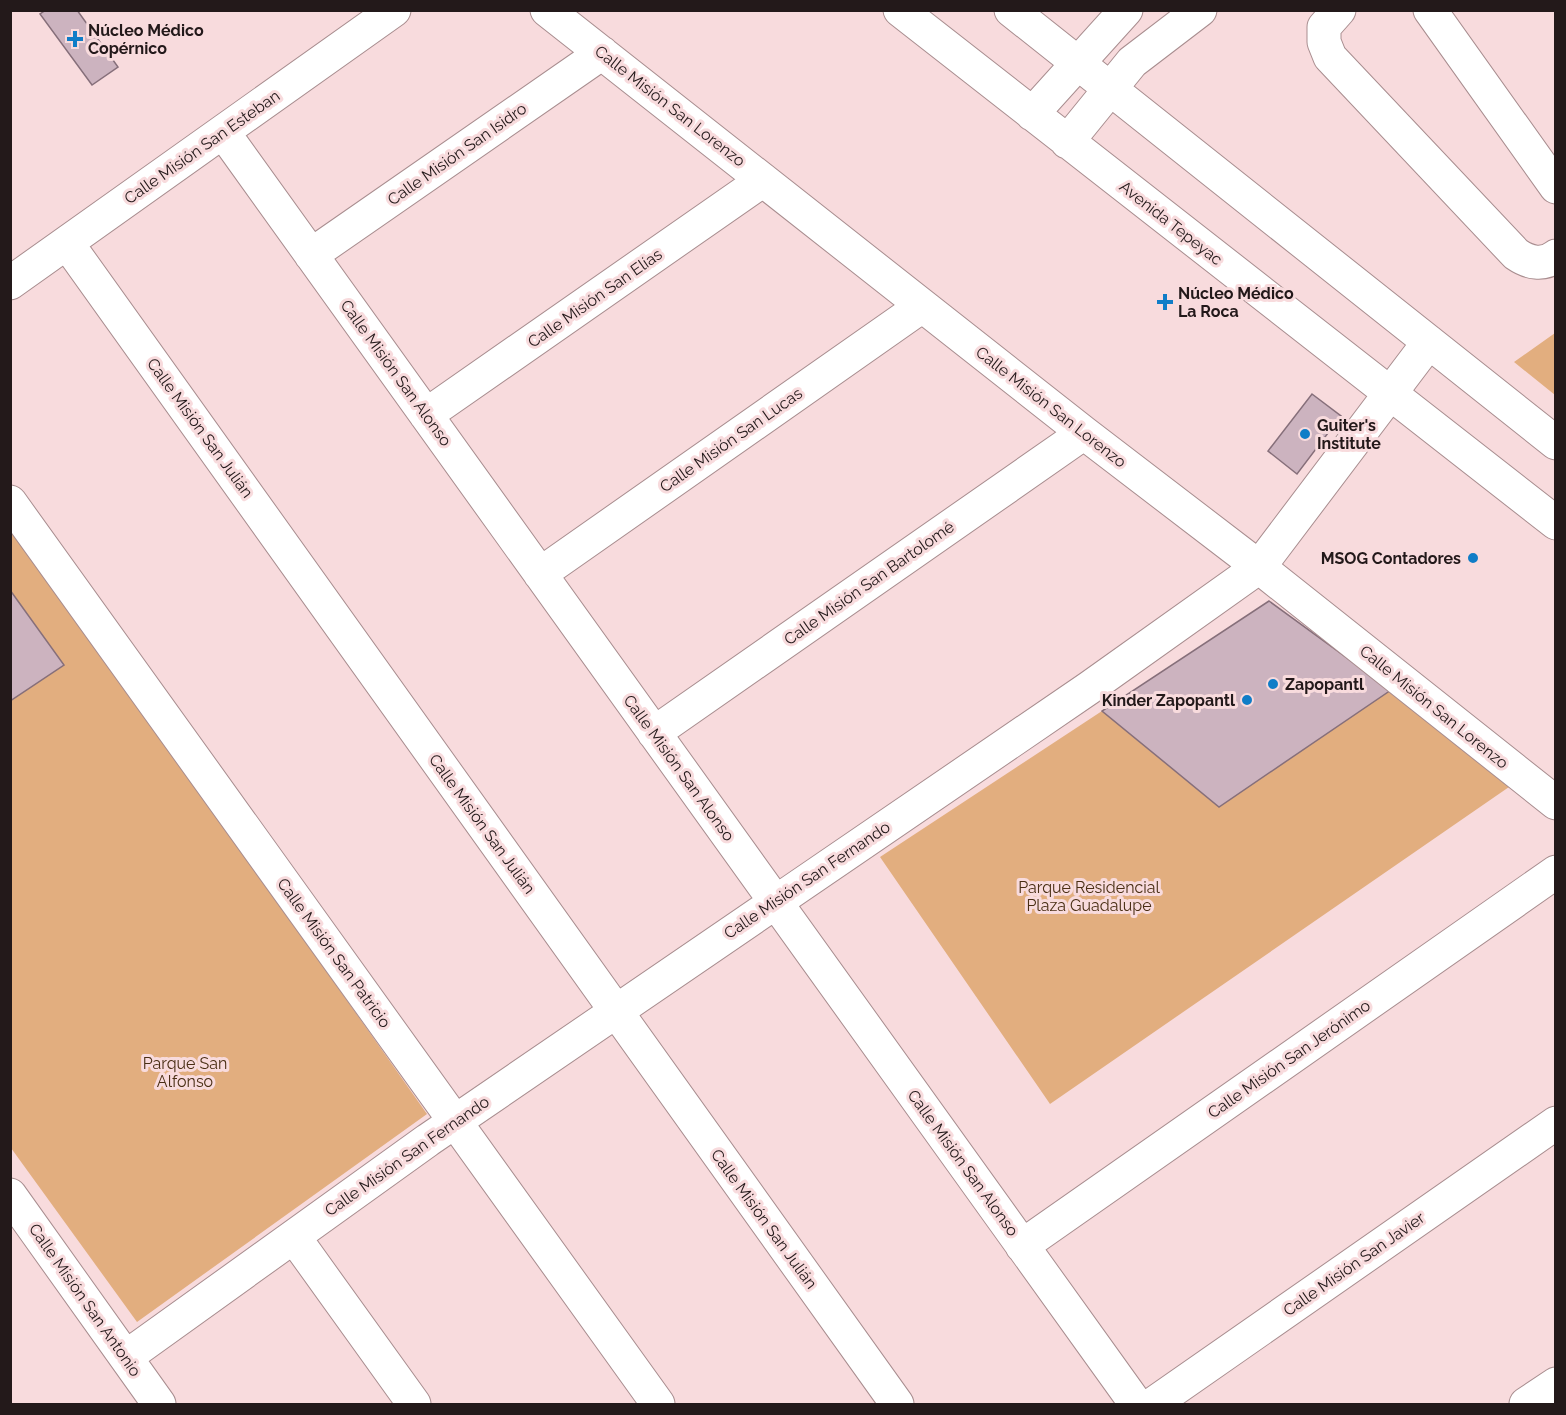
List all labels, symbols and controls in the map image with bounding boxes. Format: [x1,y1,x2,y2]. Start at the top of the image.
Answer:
place label: Núcleo Médico Copérnico [88,21,204,58]
marker: Núcleo Médico Copérnico [66,30,84,48]
street label: Calle Misión San Lorenzo [591,41,749,171]
street label: Calle Misión San Esteban [121,86,283,208]
street label: Calle Misión San Isidro [384,99,530,209]
street label: Avenida Tepeyac [1116,177,1226,269]
street label: Calle Misión San Elías [524,244,666,352]
place label: Núcleo Médico La Roca [1178,284,1294,321]
marker: Núcleo Médico La Roca [1156,293,1174,311]
street label: Calle Misión San Alonso [337,296,455,450]
street label: Calle Misión San Lorenzo [972,342,1130,472]
street label: Calle Misión San Julián [143,354,257,502]
street label: Calle Misión San Lucas [656,383,806,496]
place label: Guiter's Institute [1317,416,1381,453]
marker: Guiter's Institute [1298,427,1312,441]
street label: Calle Misión San Bartolomé [780,517,958,649]
place label: MSOG Contadores [1321,549,1461,568]
marker: MSOG Contadores [1466,551,1480,565]
street label: Calle Misión San Lorenzo [1356,641,1512,773]
place label: Zapopantl [1285,675,1365,694]
marker: Zapopantl [1266,677,1280,691]
street label: Calle Misión San Alonso [620,691,738,845]
place label: Kinder Zapopantl [1102,691,1236,710]
marker: Kinder Zapopantl [1240,693,1254,707]
street label: Calle Misión San Julián [425,750,539,898]
street label: Calle Misión San Fernando [720,817,894,943]
street label: Calle Misión San Patricio [273,875,395,1031]
park label: Parque Residencial Plaza Guadalupe [1018,878,1160,915]
street label: Calle Misión San Jerónimo [1204,996,1374,1122]
park label: Parque San Alfonso [143,1054,227,1091]
street label: Calle Misión San Alonso [904,1086,1022,1240]
street label: Calle Misión San Fernando [321,1092,493,1220]
street label: Calle Misión San Julián [707,1145,821,1293]
street label: Calle Misión San Javier [1280,1208,1429,1320]
street label: Calle Misión San Antonio [25,1220,145,1380]

